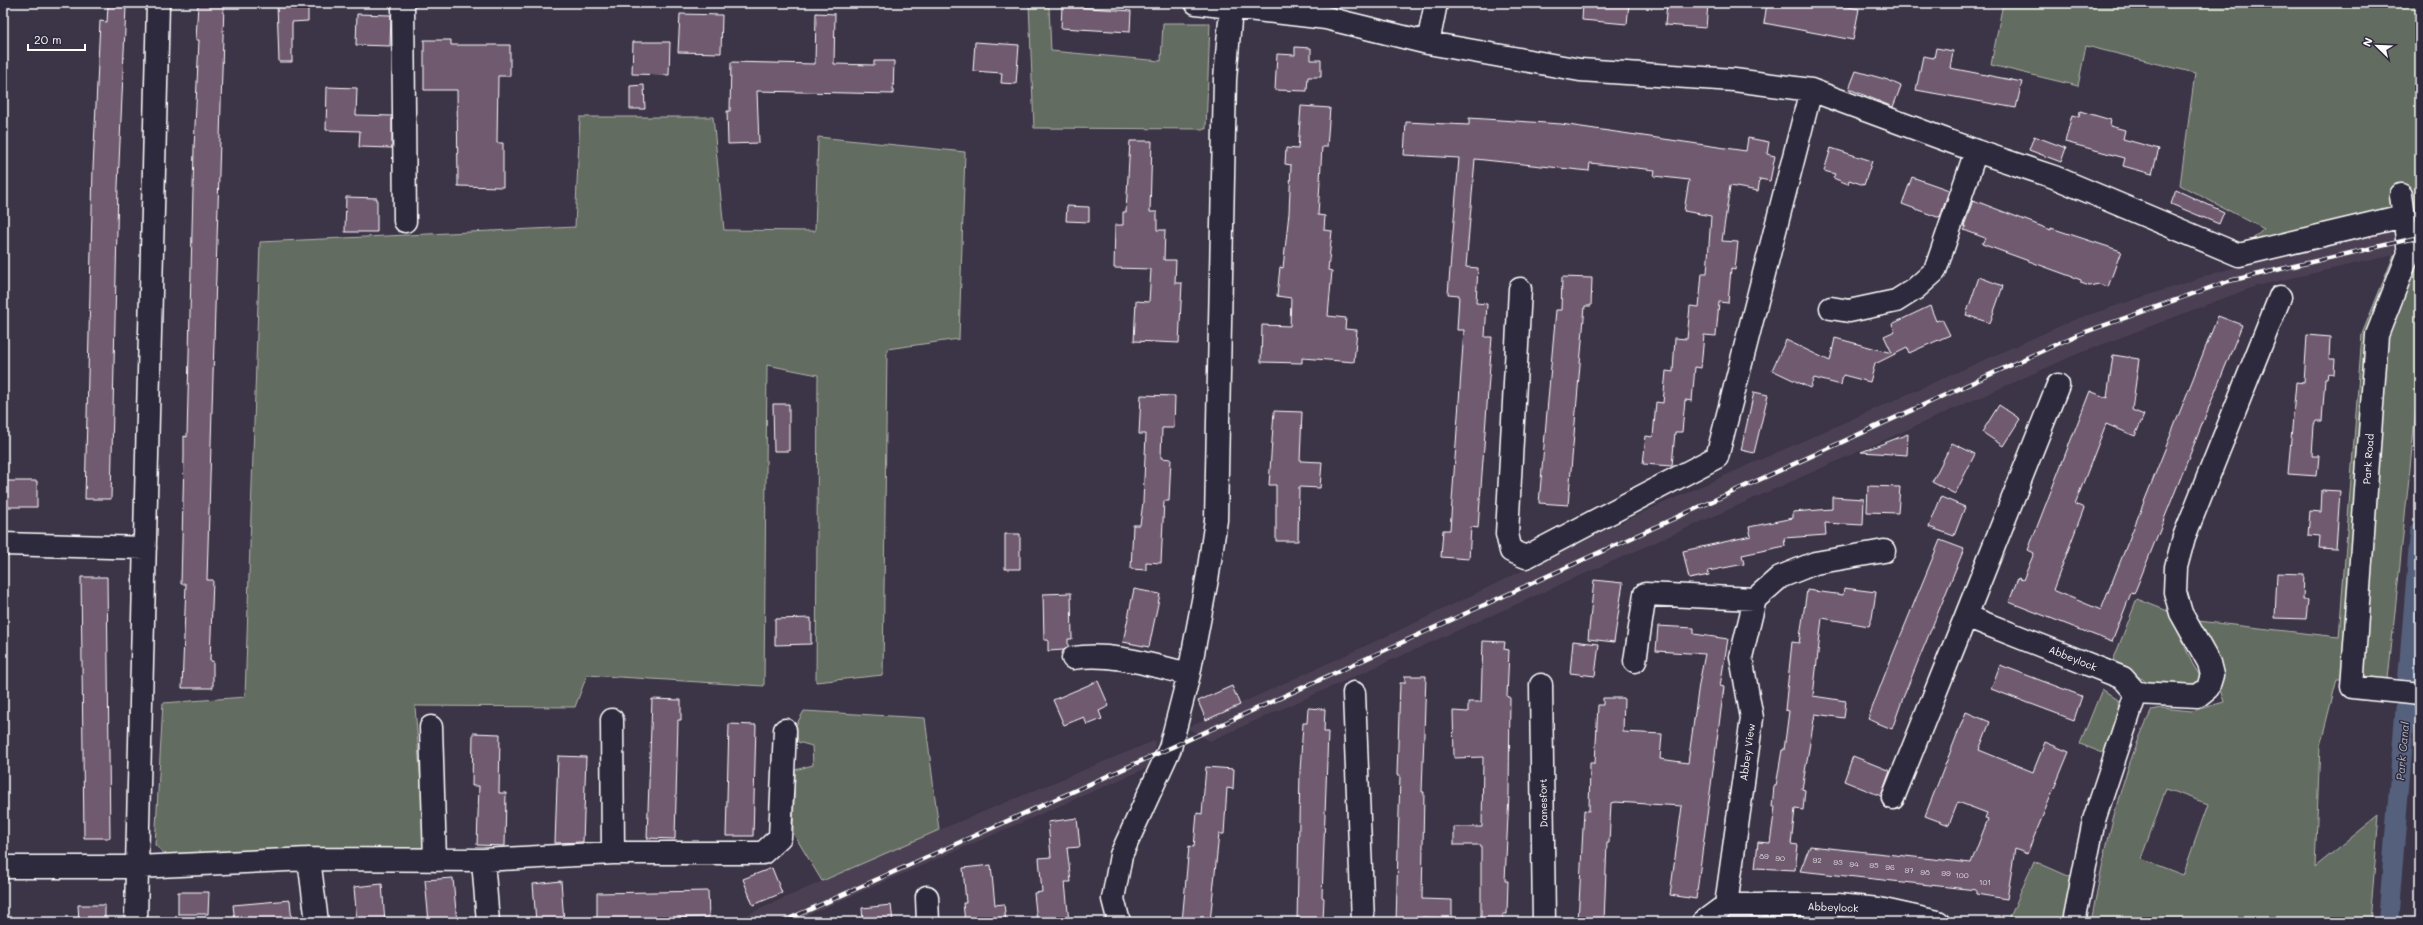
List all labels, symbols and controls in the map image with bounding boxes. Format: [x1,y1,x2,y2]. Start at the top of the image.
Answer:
scale bar [28,26,85,52]
north arrow [2357,26,2397,66]
text: 20 m [34,31,62,47]
text: N [2359,35,2376,49]
street label: Park Road [2359,433,2377,485]
street label: Abbeylock [2047,642,2099,674]
water label: Park Canal [2392,721,2412,781]
street label: Abbey View [1736,722,1758,782]
street label: Danesfort [1536,778,1550,828]
house number: 89 [1759,851,1769,861]
house number: 90 [1775,853,1785,863]
house number: 92 [1812,855,1822,865]
house number: 93 [1833,857,1843,867]
house number: 94 [1849,859,1859,869]
house number: 95 [1869,860,1879,870]
house number: 96 [1885,862,1895,872]
house number: 97 [1904,865,1914,875]
house number: 98 [1920,867,1930,877]
house number: 99 [1941,868,1951,878]
house number: 100 [1955,870,1969,880]
house number: 101 [1979,877,1991,887]
street label: Abbeylock [1807,899,1859,915]

